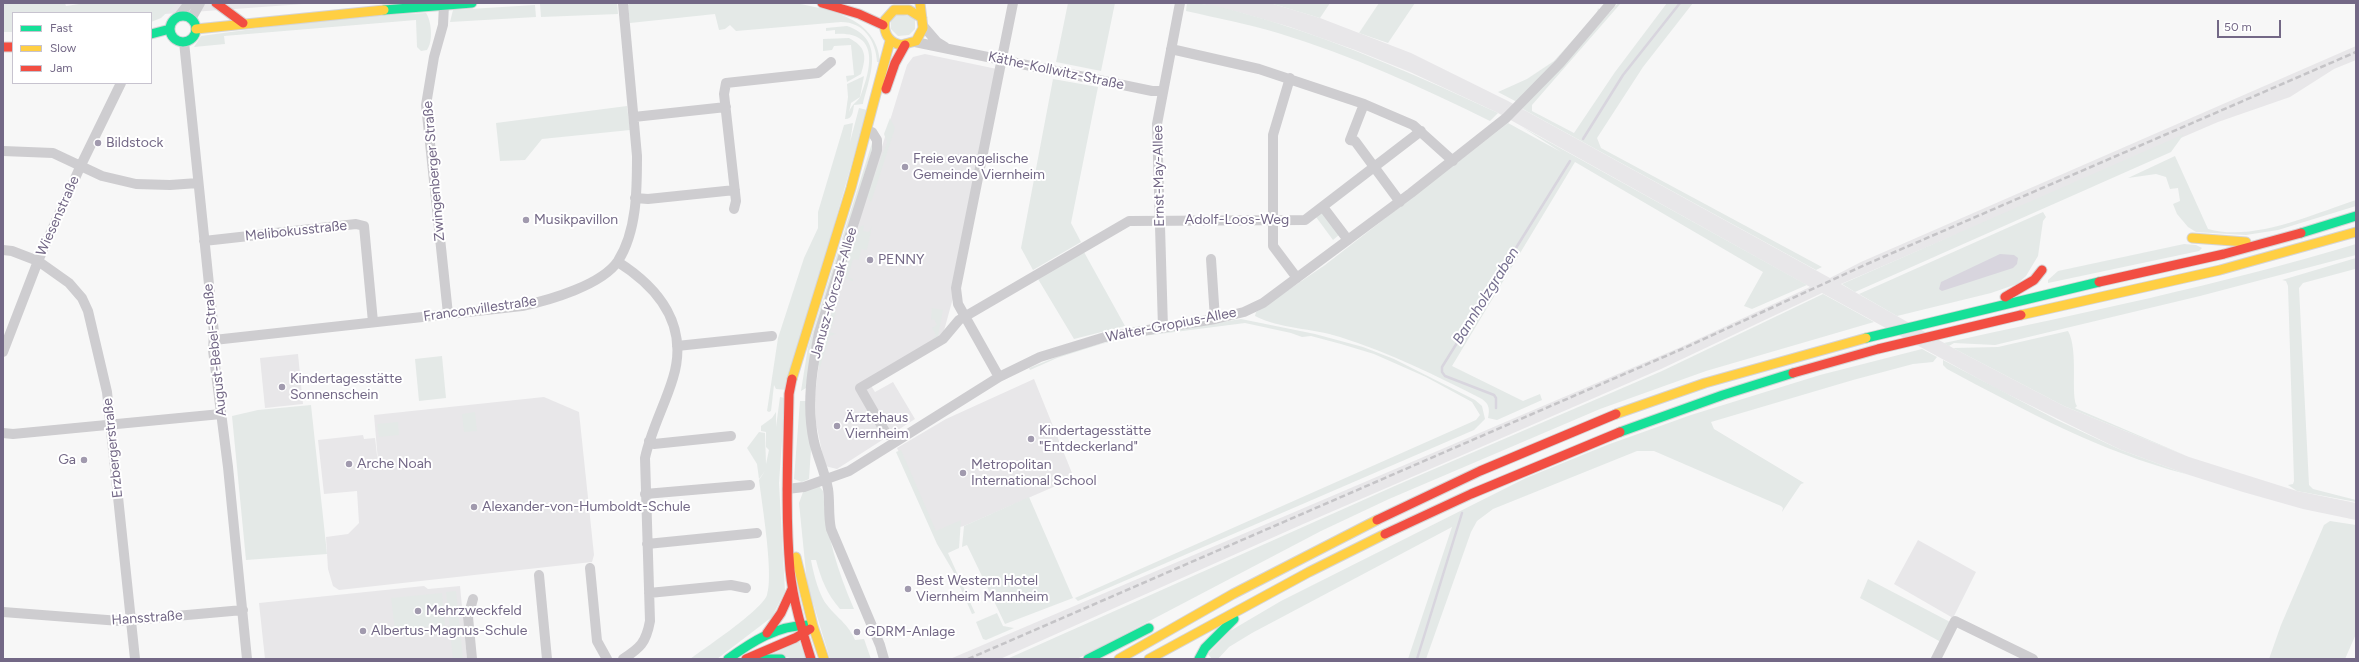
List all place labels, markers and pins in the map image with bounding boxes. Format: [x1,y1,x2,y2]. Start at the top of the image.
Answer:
place label: Bildstock [106,135,163,151]
marker: Bildstock [93,138,103,148]
place label: Freie evangelische Gemeinde Viernheim [913,151,1045,184]
marker: Freie evangelische Gemeinde Viernheim [900,162,910,172]
place label: Musikpavillon [534,212,618,228]
marker: Musikpavillon [521,215,531,225]
place label: PENNY [878,252,925,268]
marker: PENNY [865,255,875,265]
place label: Kindertagesstätte Sonnenschein [290,371,402,404]
marker: Kindertagesstätte Sonnenschein [277,382,287,392]
place label: Ärztehaus Viernheim [845,410,909,442]
marker: Ärztehaus Viernheim [832,421,842,431]
place label: Kindertagesstätte "Entdeckerland" [1039,423,1151,456]
marker: Kindertagesstätte "Entdeckerland" [1026,434,1036,444]
place label: Ga [58,452,76,468]
marker: Ga [79,455,89,465]
place label: Arche Noah [357,456,432,472]
place label: Metropolitan International School [971,457,1097,490]
marker: Arche Noah [344,459,354,469]
marker: Metropolitan International School [958,468,968,478]
place label: Alexander-von-Humboldt-Schule [482,499,690,515]
marker: Alexander-von-Humboldt-Schule [469,502,479,512]
place label: Best Western Hotel Viernheim Mannheim [916,573,1048,606]
marker: Best Western Hotel Viernheim Mannheim [903,584,913,594]
place label: Mehrzweckfeld [426,603,522,619]
marker: Mehrzweckfeld [413,606,423,616]
place label: Albertus-Magnus-Schule [371,623,527,639]
place label: GDRM-Anlage [865,624,955,640]
marker: Albertus-Magnus-Schule [358,626,368,636]
marker: GDRM-Anlage [852,627,862,637]

